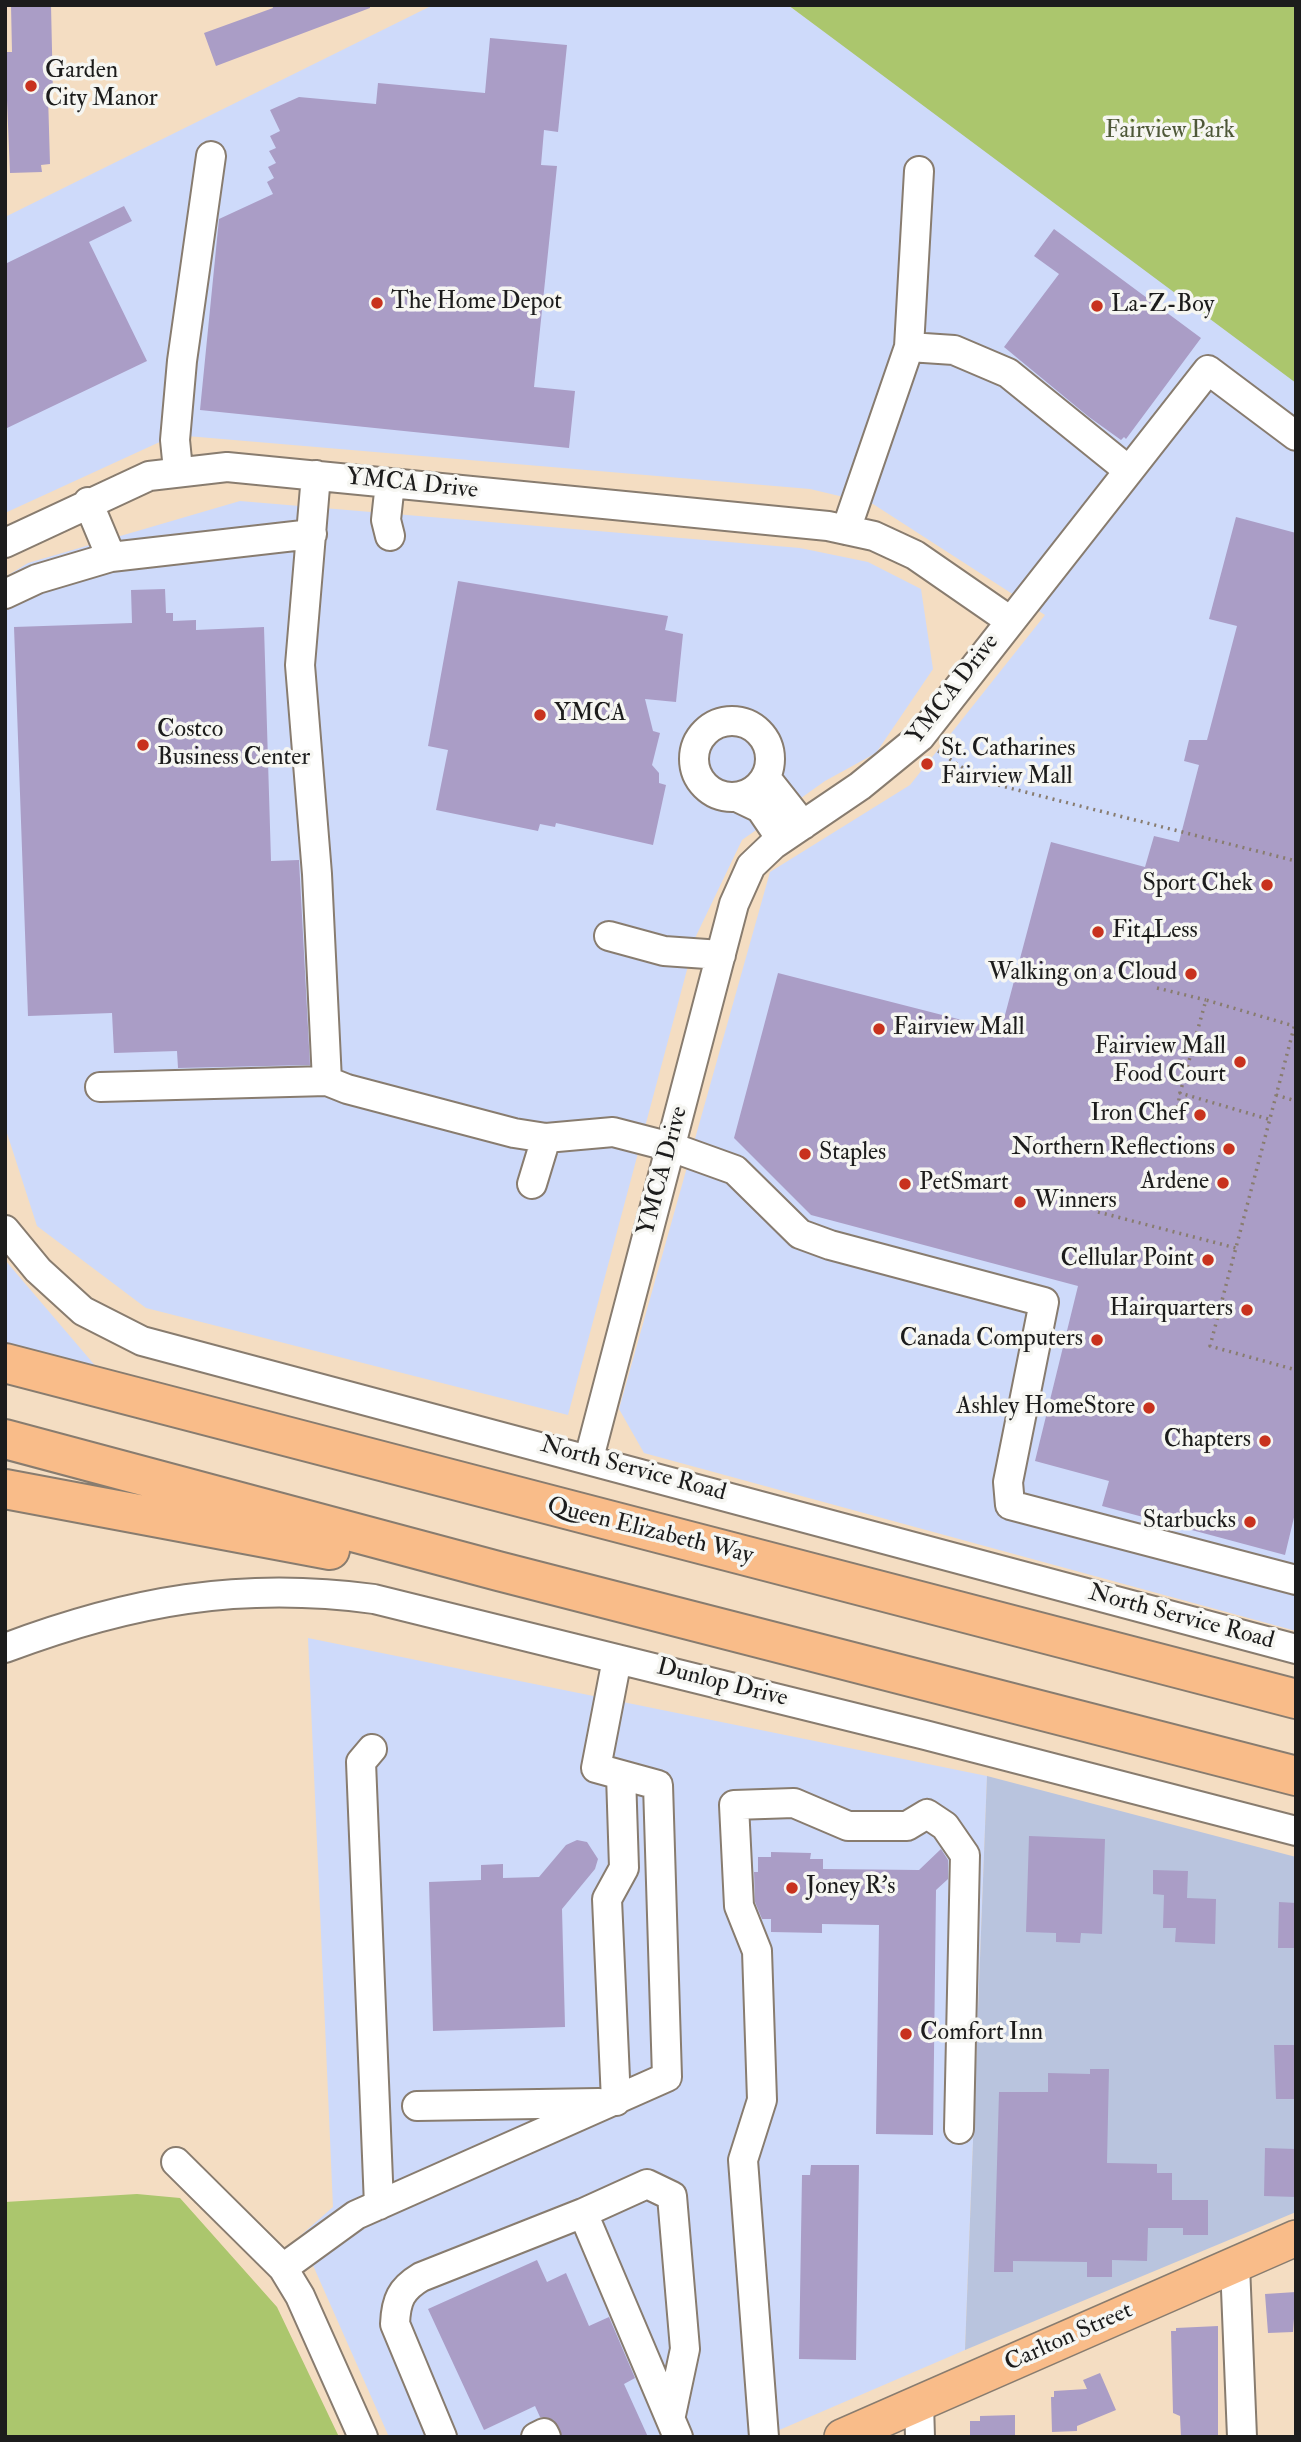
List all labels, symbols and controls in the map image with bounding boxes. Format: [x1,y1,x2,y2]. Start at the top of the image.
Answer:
place label: Garden City Manor [45,58,158,114]
marker: Garden City Manor [23,78,39,94]
park label: Fairview Park [1105,118,1235,146]
place label: The Home Depot [391,289,562,317]
place label: La-Z-Boy [1111,292,1214,320]
marker: The Home Depot [369,295,385,311]
marker: La-Z-Boy [1089,298,1105,314]
street label: YMCA Drive [345,464,479,506]
street label: YMCA Drive [902,629,1006,751]
place label: YMCA [554,701,626,729]
marker: YMCA [532,707,548,723]
place label: Costco Business Center [157,717,310,773]
place label: St. Catharines Fairview Mall [941,736,1075,792]
marker: Costco Business Center [135,737,151,753]
marker: St. Catharines Fairview Mall [919,756,935,772]
place label: Sport Chek [1143,871,1253,899]
marker: Sport Chek [1259,877,1275,893]
place label: Fit4Less [1112,918,1198,946]
marker: Fit4Less [1090,924,1106,940]
place label: Walking on a Cloud [988,960,1177,988]
marker: Walking on a Cloud [1183,966,1199,982]
place label: Fairview Mall [893,1015,1025,1043]
marker: Fairview Mall [871,1021,887,1037]
place label: Fairview Mall Food Court [1094,1034,1226,1090]
marker: Fairview Mall Food Court [1232,1054,1248,1070]
place label: Iron Chef [1090,1101,1186,1129]
street label: YMCA Drive [633,1103,695,1239]
marker: Iron Chef [1192,1107,1208,1123]
place label: Northern Reflections [1011,1135,1215,1163]
place label: Staples [819,1140,886,1168]
marker: Northern Reflections [1221,1141,1237,1157]
marker: Staples [797,1146,813,1162]
place label: Ardene [1141,1169,1209,1197]
place label: PetSmart [919,1170,1009,1198]
marker: Ardene [1215,1175,1231,1191]
marker: PetSmart [897,1176,913,1192]
place label: Winners [1034,1188,1117,1216]
marker: Winners [1012,1194,1028,1210]
place label: Cellular Point [1060,1246,1194,1274]
marker: Cellular Point [1200,1252,1216,1268]
place label: Hairquarters [1109,1296,1233,1324]
marker: Hairquarters [1239,1302,1255,1318]
place label: Canada Computers [900,1326,1083,1354]
marker: Canada Computers [1089,1332,1105,1348]
place label: Ashley HomeStore [956,1394,1135,1422]
marker: Ashley HomeStore [1141,1400,1157,1416]
place label: Chapters [1164,1427,1251,1455]
street label: North Service Road [537,1431,729,1509]
marker: Chapters [1257,1433,1273,1449]
street label: Queen Elizabeth Way [544,1492,756,1572]
place label: Starbucks [1143,1508,1236,1536]
marker: Starbucks [1242,1514,1258,1530]
street label: North Service Road [1085,1579,1277,1657]
street label: Dunlop Drive [653,1654,791,1714]
place label: Joney R's [806,1874,895,1902]
marker: Joney R's [784,1880,800,1896]
place label: Comfort Inn [920,2020,1043,2048]
marker: Comfort Inn [898,2026,914,2042]
street label: Carlton Street [1001,2297,1137,2379]

